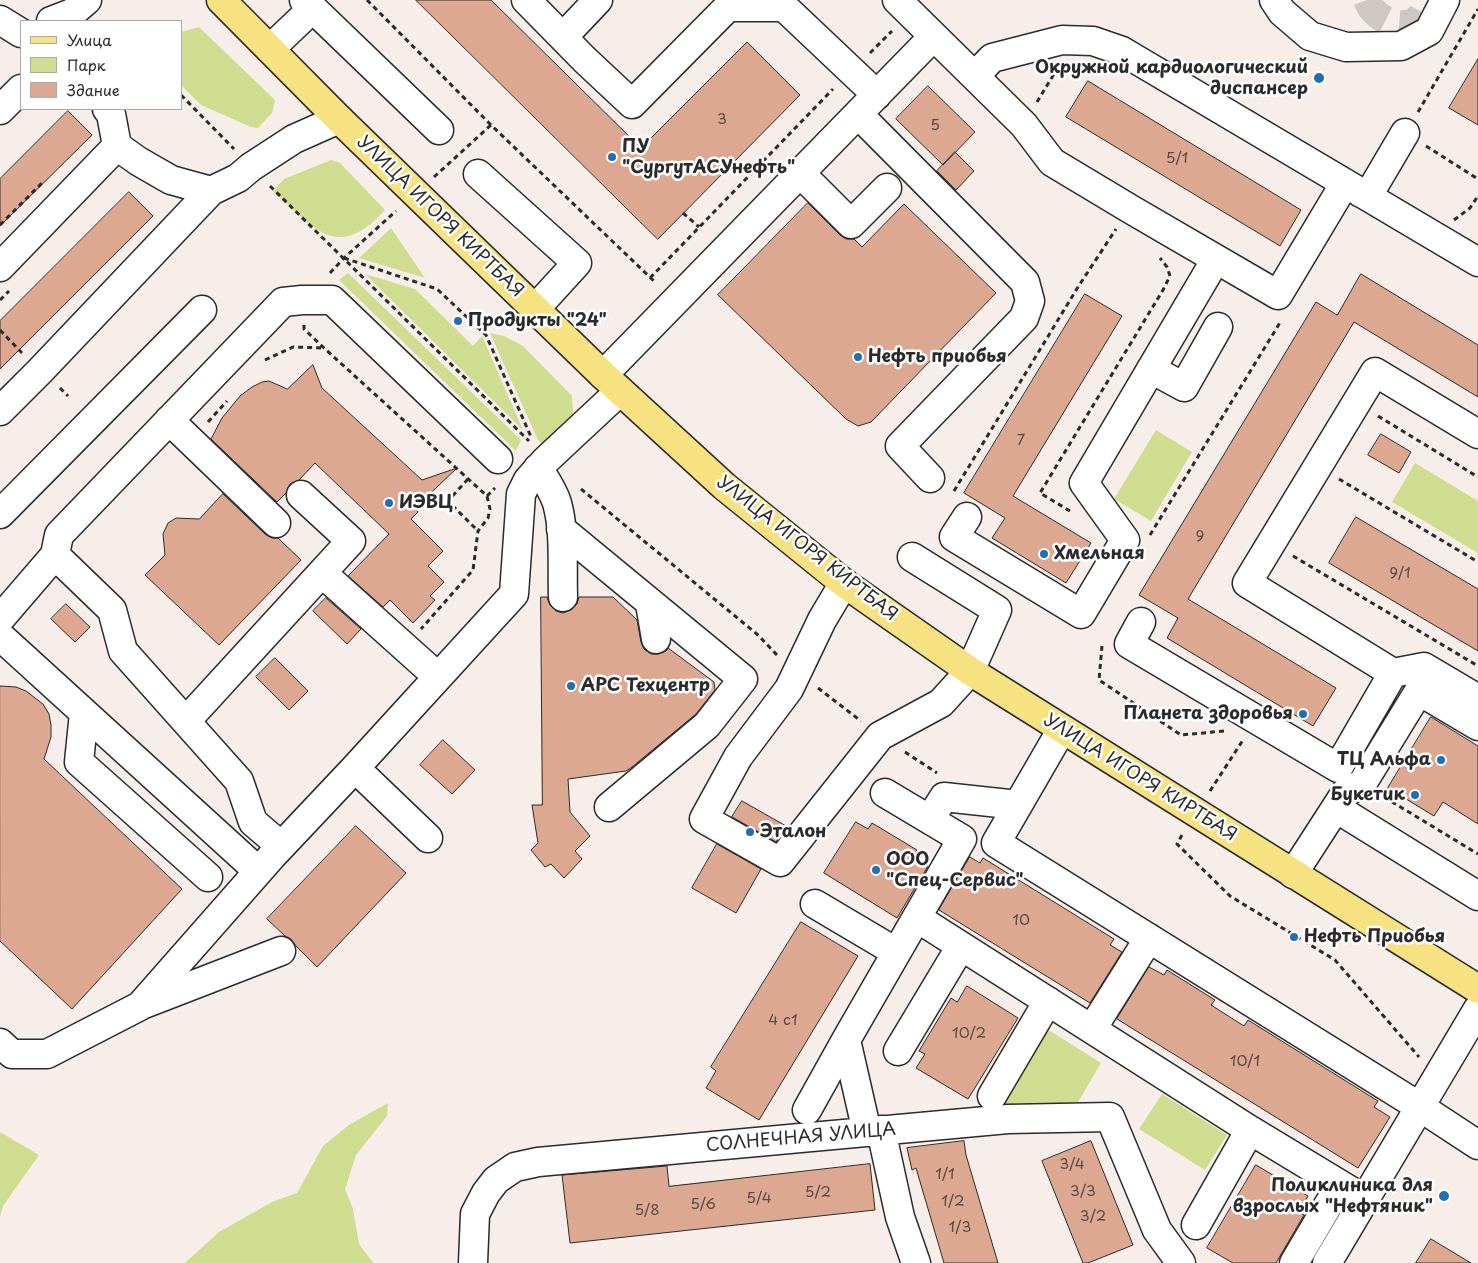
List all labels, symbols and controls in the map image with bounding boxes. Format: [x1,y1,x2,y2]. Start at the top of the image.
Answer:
legend [20,20,182,110]
text: Улица [67,28,112,51]
text: Парк [67,53,106,76]
place label: Окружной кардиологический диспансер [1035,57,1308,100]
marker: Окружной кардиологический диспансер [1312,71,1326,85]
text: Здание [67,78,120,101]
house number: 3 [717,111,727,129]
house number: 5 [930,117,940,135]
street label: УЛИЦА ИГОРЯ КИРТБАЯ [352,132,528,302]
place label: ПУ "СургутАСУнефть" [622,136,795,178]
house number: 5/1 [1166,150,1188,168]
marker: ПУ "СургутАСУнефть" [606,151,618,163]
place label: Продукты "24" [468,310,607,332]
marker: Продукты "24" [452,315,464,327]
place label: Нефть приобья [868,346,1007,368]
marker: Нефть приобья [852,351,864,363]
house number: 7 [1017,432,1025,450]
street label: УЛИЦА ИГОРЯ КИРТБАЯ [712,472,902,626]
place label: ИЭВЦ [399,492,453,514]
marker: ИЭВЦ [383,497,395,509]
house number: 9 [1196,528,1204,546]
place label: Хмельная [1054,543,1145,565]
marker: Хмельная [1038,548,1050,560]
house number: 9/1 [1389,565,1411,583]
place label: АРС Техцентр [581,675,710,697]
marker: АРС Техцентр [565,680,577,692]
place label: Планета здоровья [1124,703,1293,725]
marker: Планета здоровья [1297,708,1309,720]
street label: УЛИЦА ИГОРЯ КИРТБАЯ [1040,710,1240,846]
place label: ТЦ Альфа [1337,749,1431,771]
marker: ТЦ Альфа [1435,754,1447,766]
place label: Букетик [1330,784,1405,806]
marker: Букетик [1409,789,1421,801]
place label: Эталон [760,821,826,843]
marker: Эталон [744,826,756,838]
place label: ООО "Спец-Сервис" [886,849,1024,892]
marker: ООО "Спец-Сервис" [870,864,882,876]
house number: 10 [1012,912,1030,930]
place label: Нефть Приобья [1304,926,1445,948]
marker: Нефть Приобья [1288,931,1300,943]
house number: 4 с1 [768,1012,798,1030]
house number: 10/2 [952,1025,986,1043]
house number: 10/1 [1230,1053,1260,1071]
street label: СОЛНЕЧНАЯ УЛИЦА [705,1119,897,1157]
house number: 3/4 [1059,1156,1085,1174]
house number: 1/1 [935,1166,955,1184]
place label: Поликлиника для взрослых "Нефтяник" [1233,1175,1433,1218]
house number: 3/3 [1070,1183,1096,1201]
house number: 5/2 [805,1184,831,1202]
marker: Поликлиника для взрослых "Нефтяник" [1437,1189,1451,1203]
house number: 5/4 [746,1190,772,1208]
house number: 1/2 [941,1193,965,1211]
house number: 5/6 [690,1196,716,1214]
house number: 5/8 [634,1202,660,1220]
house number: 3/2 [1080,1208,1106,1226]
house number: 1/3 [949,1219,971,1237]

